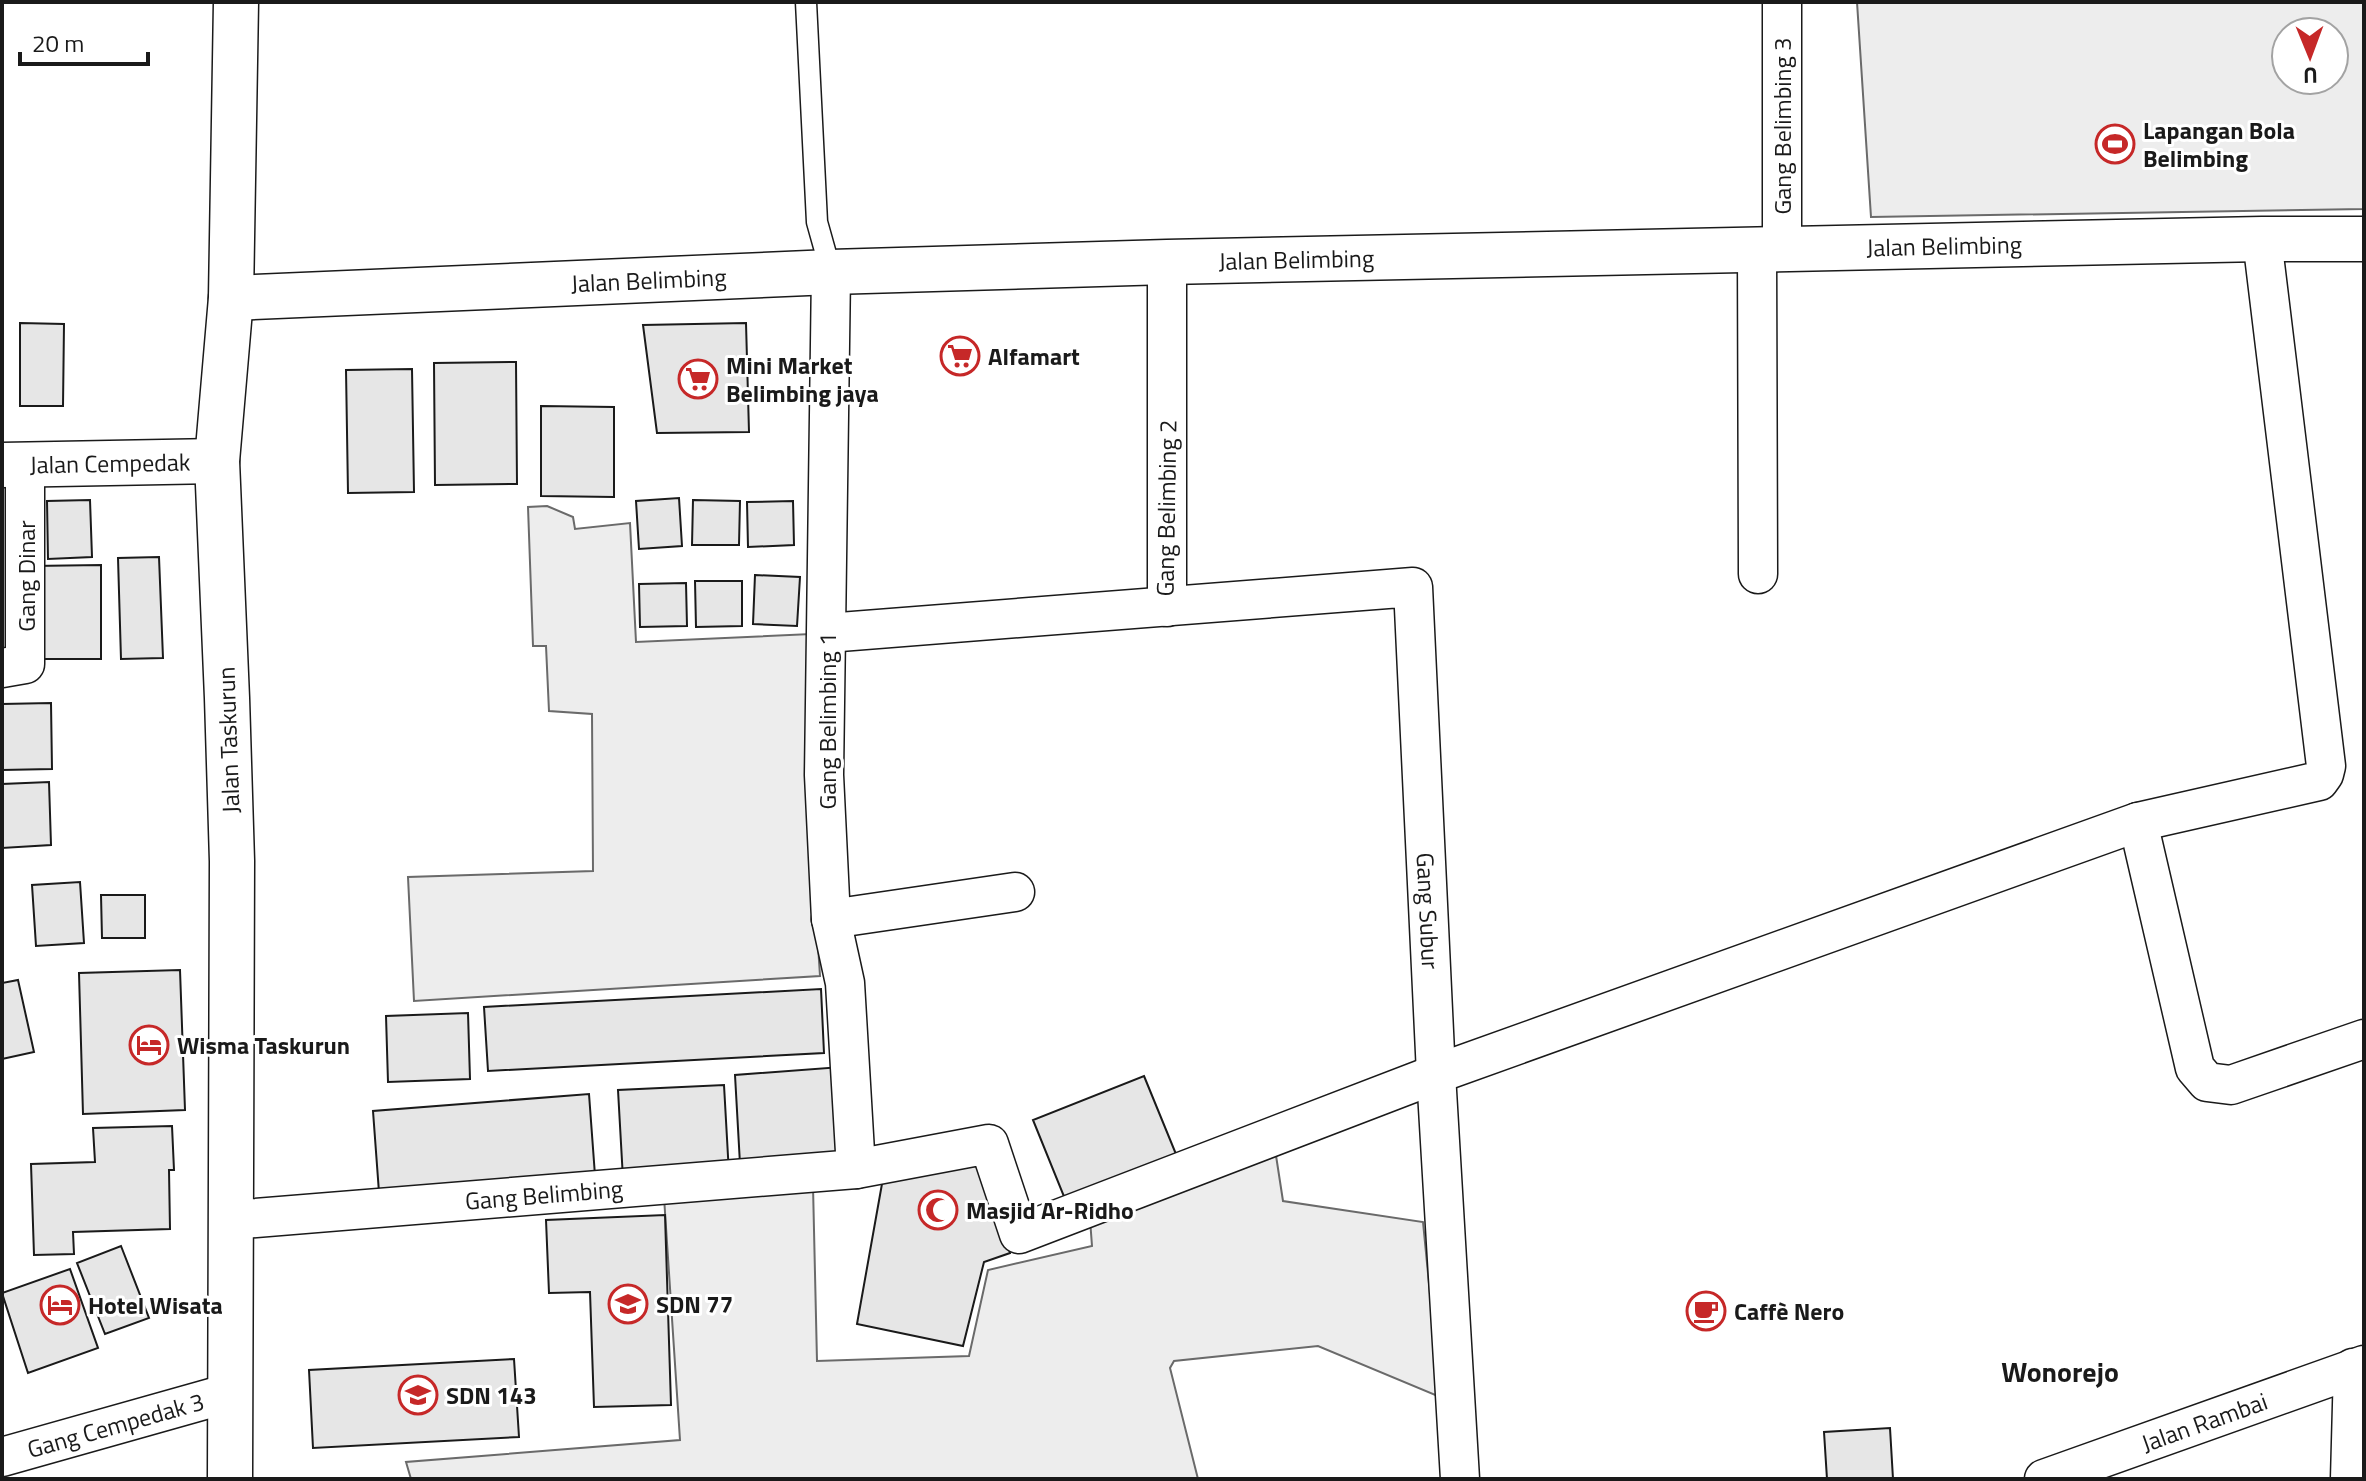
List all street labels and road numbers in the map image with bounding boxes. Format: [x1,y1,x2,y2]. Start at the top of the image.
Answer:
street label: Gang Belimbing 3 [1764,38,1800,214]
street label: Jalan Belimbing [1866,226,2022,265]
street label: Jalan Belimbing [1218,240,1374,279]
street label: Jalan Belimbing [570,259,727,301]
street label: Gang Belimbing 2 [1146,419,1186,597]
street label: Jalan Cempedak [29,443,191,482]
street label: Gang Dinar [8,520,44,632]
street label: Gang Belimbing 1 [809,633,845,809]
street label: Jalan Taskurun [207,666,249,814]
street label: Gang Subur [1408,852,1449,970]
street label: Gang Belimbing [464,1170,624,1219]
street label: Gang Cempedak 3 [23,1383,208,1467]
street label: Jalan Rambai [2136,1383,2272,1461]

